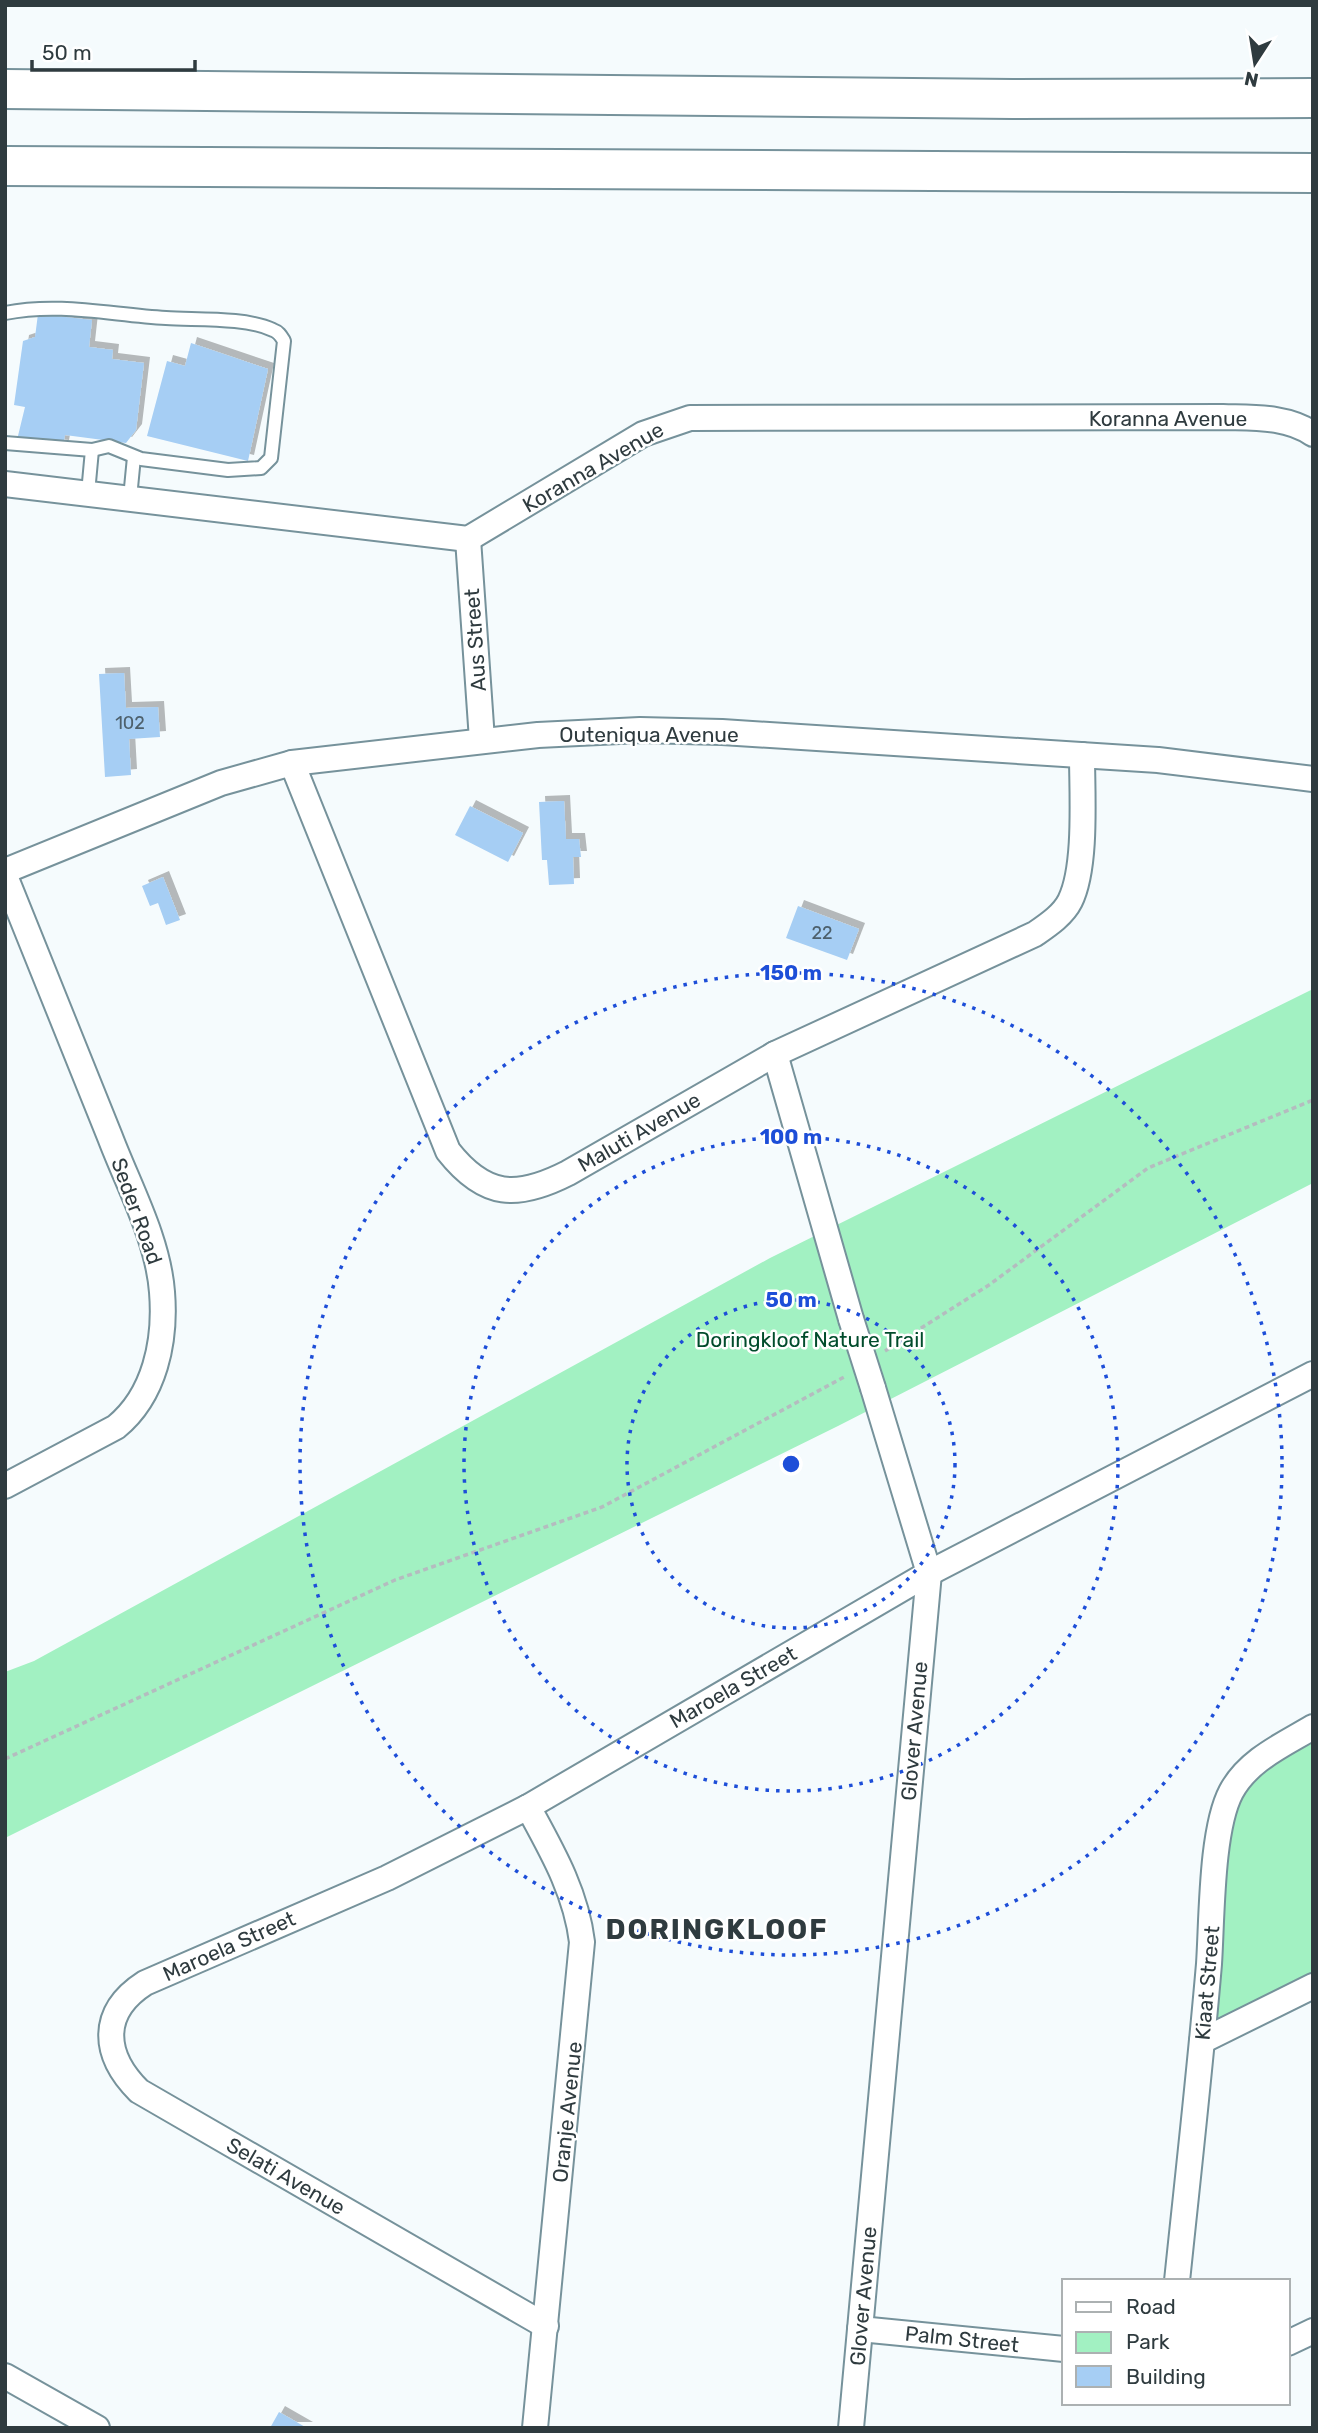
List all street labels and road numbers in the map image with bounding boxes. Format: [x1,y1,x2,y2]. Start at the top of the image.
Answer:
street label: Koranna Avenue [1089,406,1247,431]
street label: Koranna Avenue [518,417,668,517]
street label: Aus Street [459,588,491,692]
street label: Outeniqua Avenue [559,722,739,747]
street label: Maluti Avenue [573,1087,705,1177]
street label: Seder Road [106,1154,168,1268]
street label: Maroela Street [665,1641,801,1733]
street label: Glover Avenue [895,1660,933,1802]
street label: Maroela Street [159,1906,299,1986]
street label: Kiaat Street [1190,1925,1224,2041]
street label: Oranje Avenue [547,2040,587,2184]
street label: Selati Avenue [222,2132,350,2220]
street label: Glover Avenue [844,2225,882,2367]
street label: Palm Street [904,2321,1020,2357]

